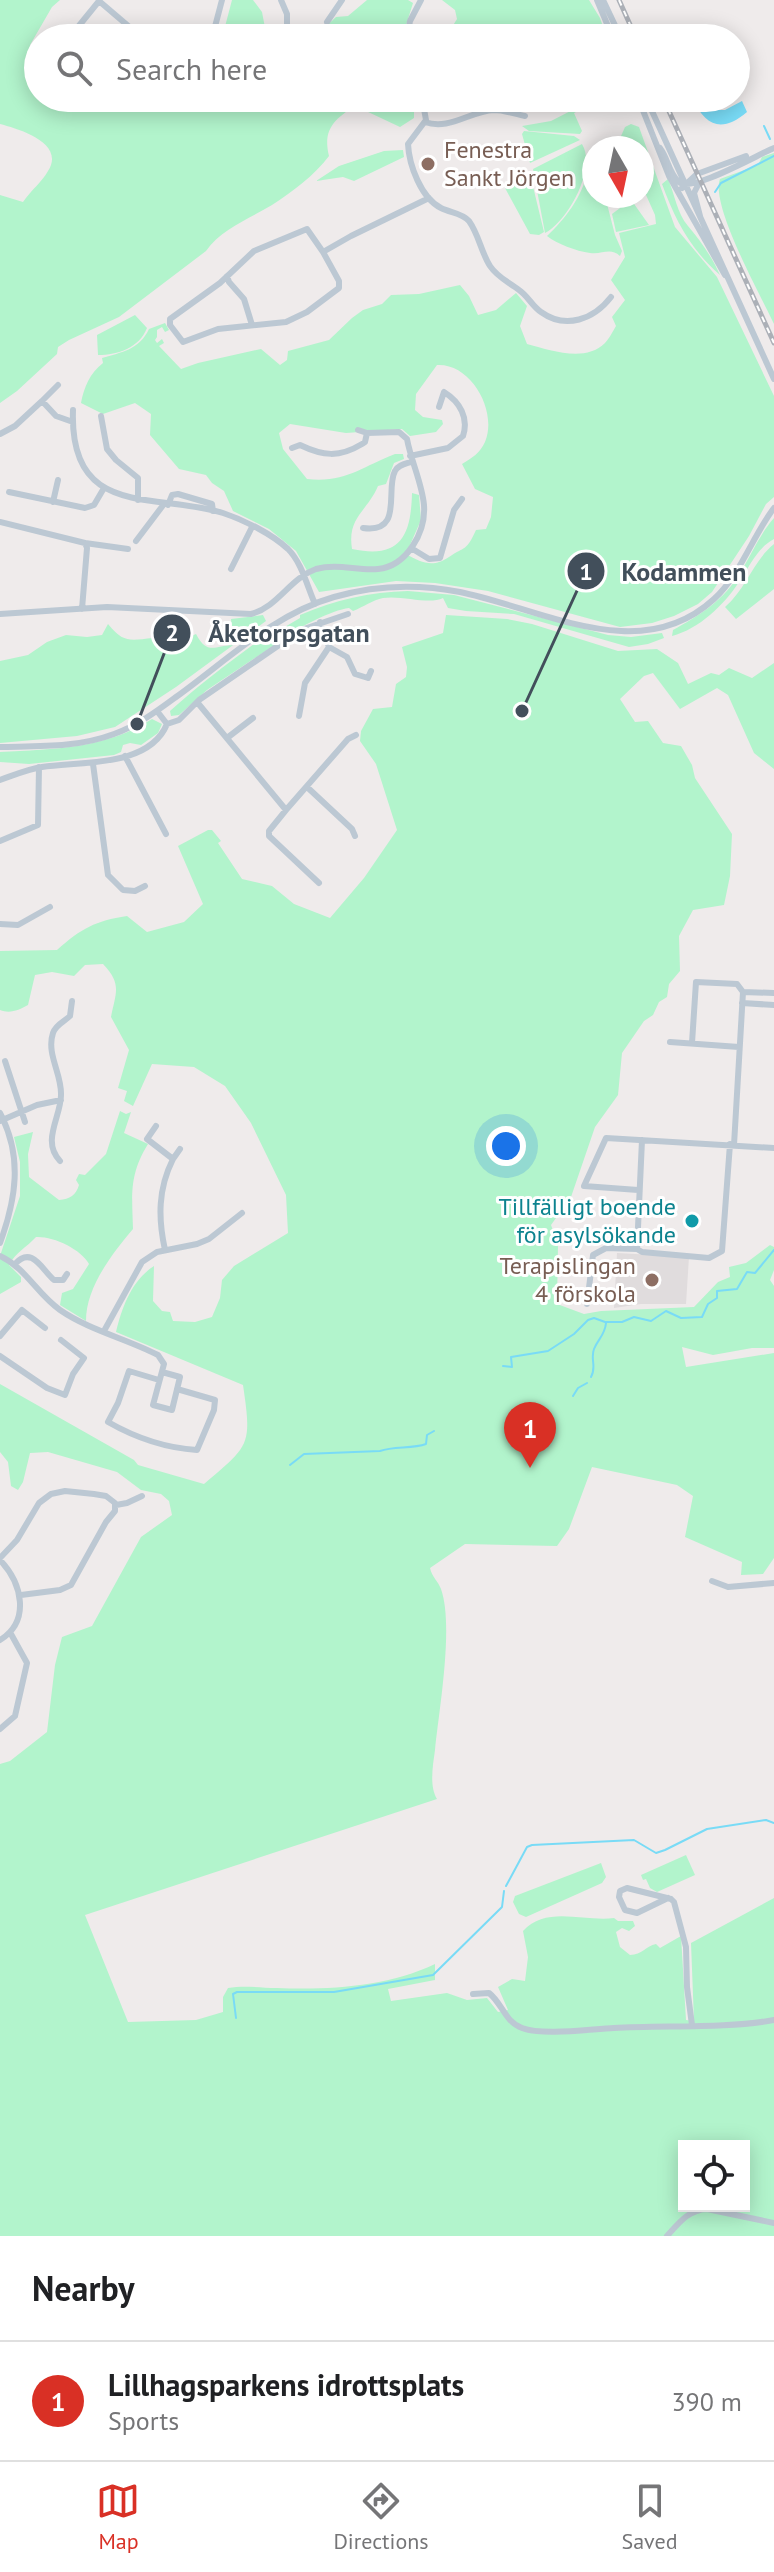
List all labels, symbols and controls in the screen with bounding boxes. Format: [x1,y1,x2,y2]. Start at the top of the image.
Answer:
search box [24,24,750,112]
icon: search [52,46,96,90]
text: Search here [116,49,267,88]
place label: Fenestra Sankt Jörgen [444,134,574,193]
north arrow [582,136,654,208]
marker: Fenestra Sankt Jörgen [419,155,437,173]
callout: Kodammen [566,546,763,596]
text: Kodammen [622,555,746,588]
text: 1 [579,556,593,587]
callout: Åketorpsgatan [152,608,386,658]
text: Åketorpsgatan [208,616,370,649]
text: 2 [165,617,179,648]
your location [486,1126,526,1166]
place label: Tillfälligt boende för asylsökande [499,1191,676,1250]
marker: Tillfälligt boende för asylsökande [683,1212,701,1230]
place label: Terapislingan 4 förskola [499,1250,636,1309]
marker: Terapislingan 4 förskola [643,1271,661,1289]
pin: 1 [504,1402,556,1468]
map controls [678,2140,750,2212]
button: locate [678,2140,750,2212]
text: Nearby [32,2266,134,2310]
text: Lillhagsparkens idrottsplats [108,2365,464,2404]
text: 1 [51,2385,65,2418]
text: 390 m [671,2385,742,2418]
text: Sports [108,2404,179,2437]
tab: Map [96,2479,140,2555]
tab: Directions [333,2479,429,2555]
tab: Saved [622,2479,677,2555]

